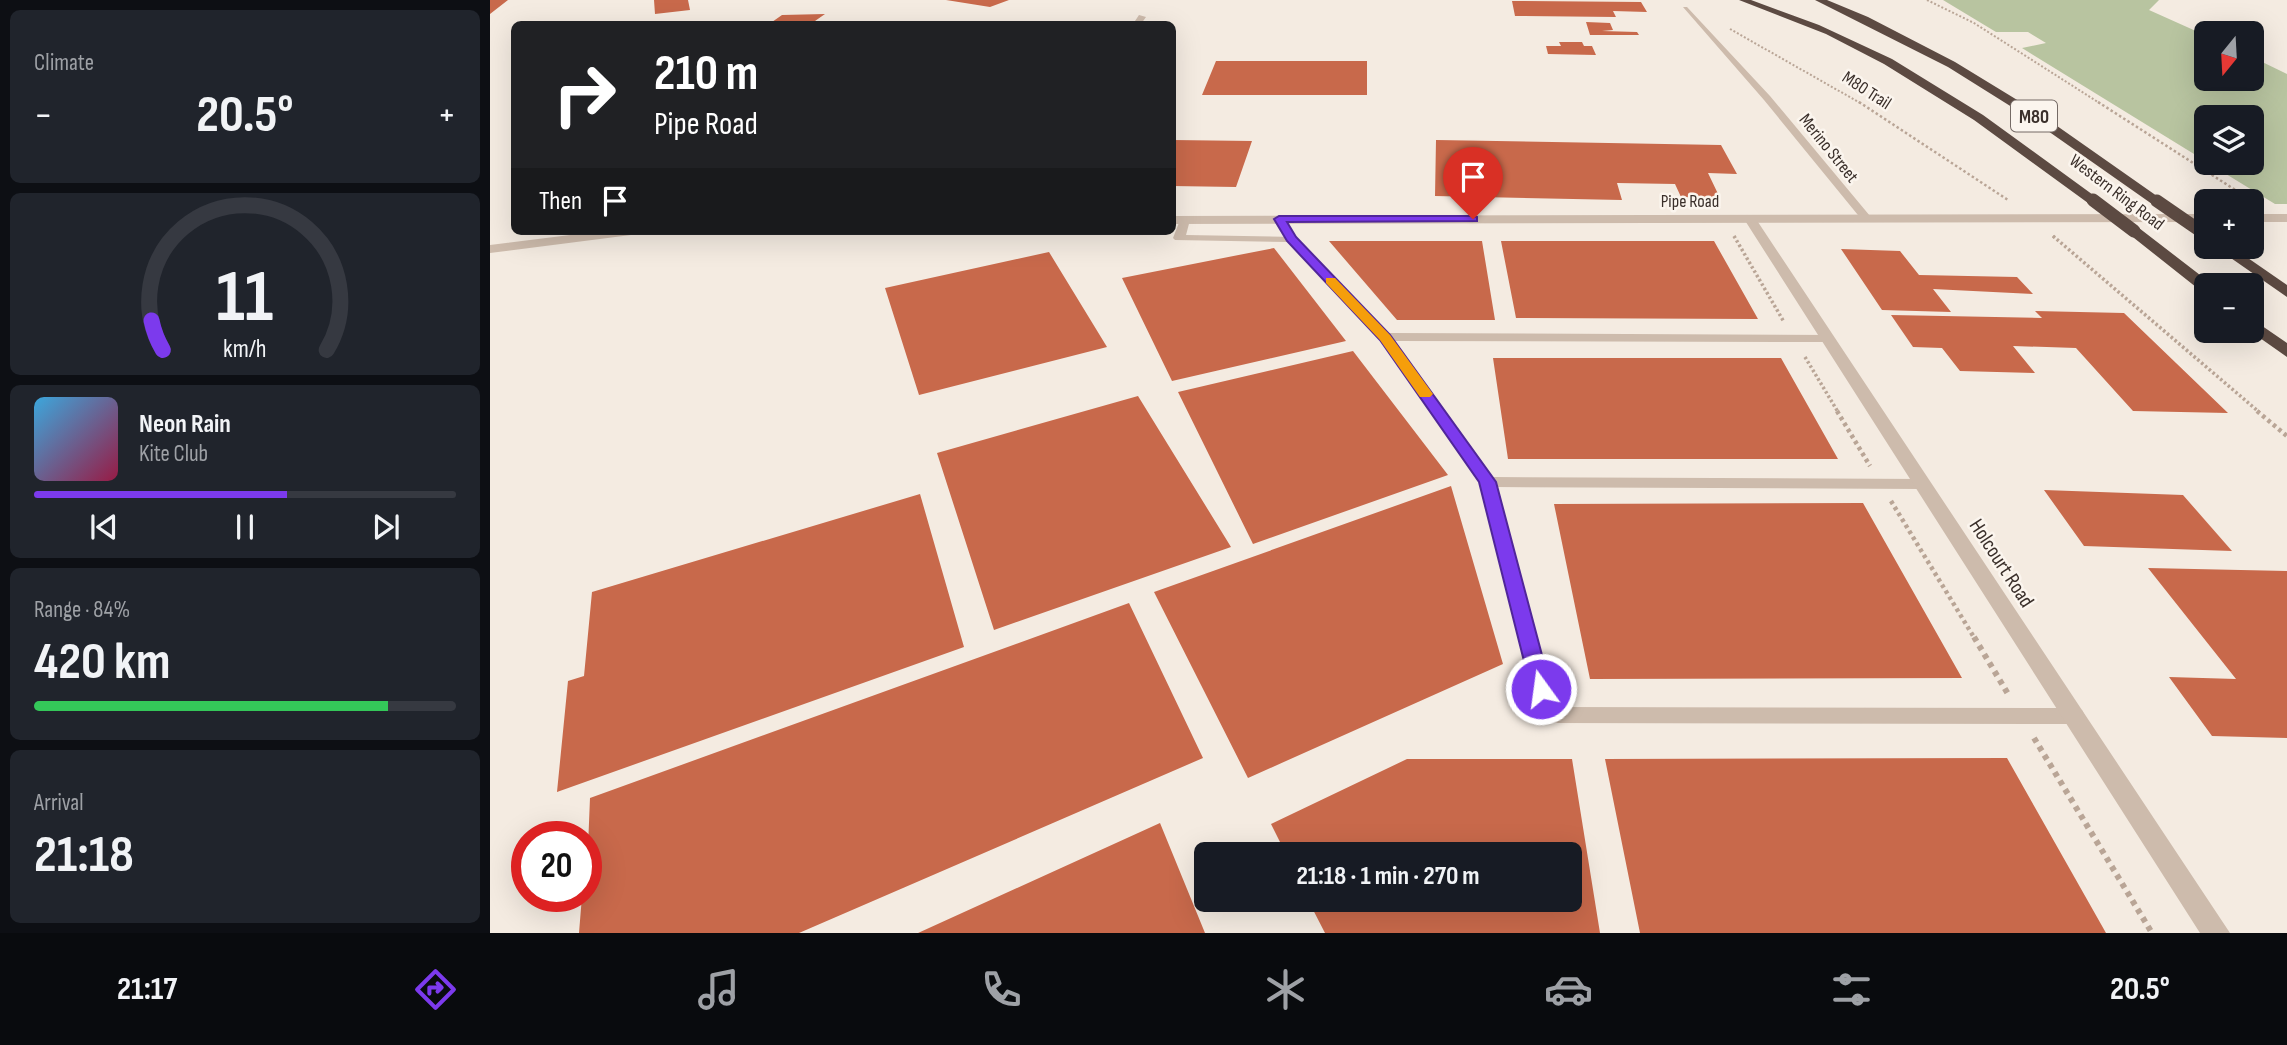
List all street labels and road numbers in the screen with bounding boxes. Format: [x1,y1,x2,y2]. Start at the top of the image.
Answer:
street label: M80 Trail [1838,67,1895,114]
road number: M80 [2011,100,2057,132]
street label: Merino Street [1795,110,1863,187]
street label: Western Ring Road [2065,150,2168,235]
street label: Pipe Road [1661,191,1719,212]
street label: Holcourt Road [1964,514,2039,612]

